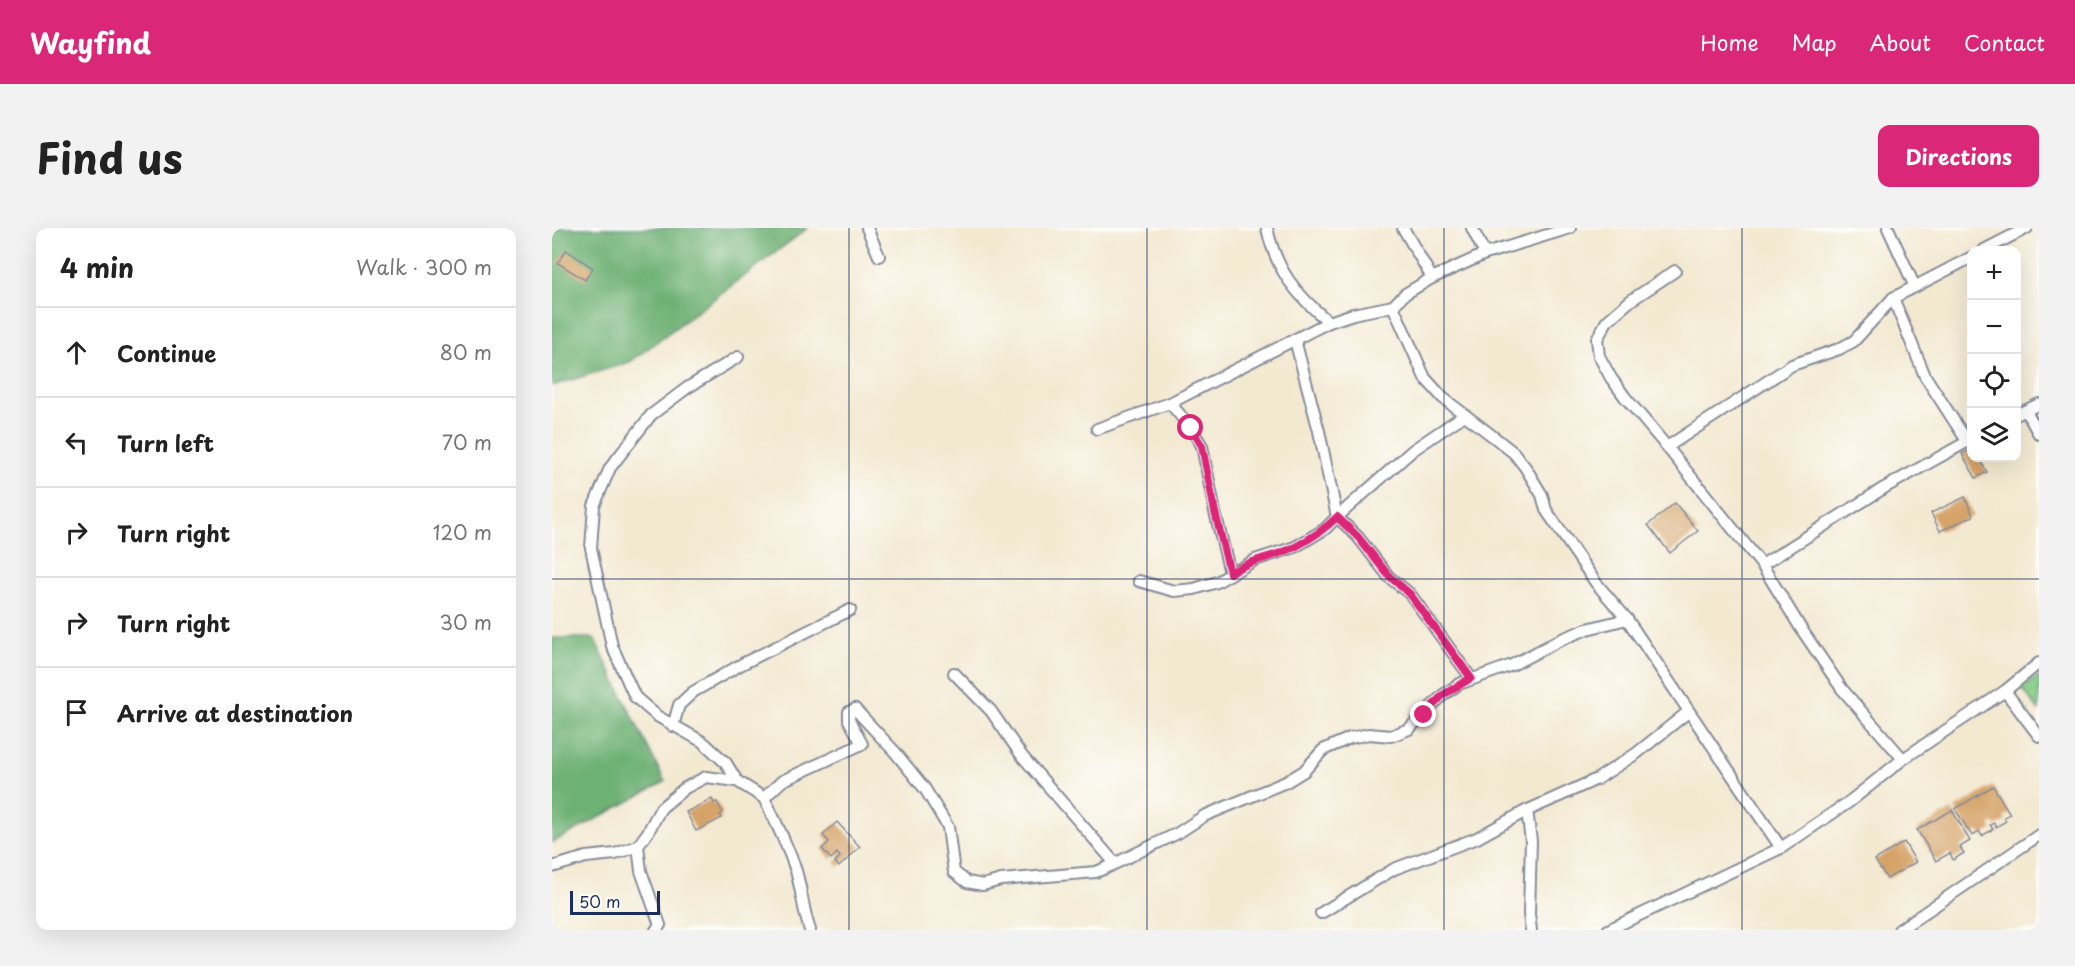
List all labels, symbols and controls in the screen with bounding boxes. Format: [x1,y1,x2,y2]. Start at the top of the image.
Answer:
text: Wayfind [30,21,151,64]
text: Home [1700,26,1759,58]
text: Map [1792,26,1837,58]
text: About [1870,26,1931,58]
text: Contact [1964,26,2045,58]
text: Find us [36,125,183,188]
button: Directions [1878,125,2039,187]
map controls [1967,246,2021,462]
button: + [1967,246,2021,300]
text: 4 min [60,248,134,287]
text: Walk · 300 m [356,252,492,282]
button: − [1967,300,2021,354]
icon: ahead [60,336,93,369]
text: Continue [117,336,216,369]
text: 80 m [440,337,492,367]
button: locate [1967,354,2021,408]
button: layers [1967,408,2021,462]
route start [1177,414,1203,440]
icon: left [60,426,93,459]
text: Turn left [117,426,214,459]
text: 70 m [442,427,492,457]
icon: right [60,516,93,549]
text: Turn right [117,516,230,549]
text: 120 m [433,517,492,547]
icon: right [60,606,93,639]
text: Turn right [117,606,230,639]
text: 30 m [439,607,492,637]
icon: arrive [60,696,93,729]
text: Arrive at destination [117,696,353,729]
route end [1410,701,1436,727]
scale bar [570,888,660,916]
text: 50 m [579,889,620,913]

